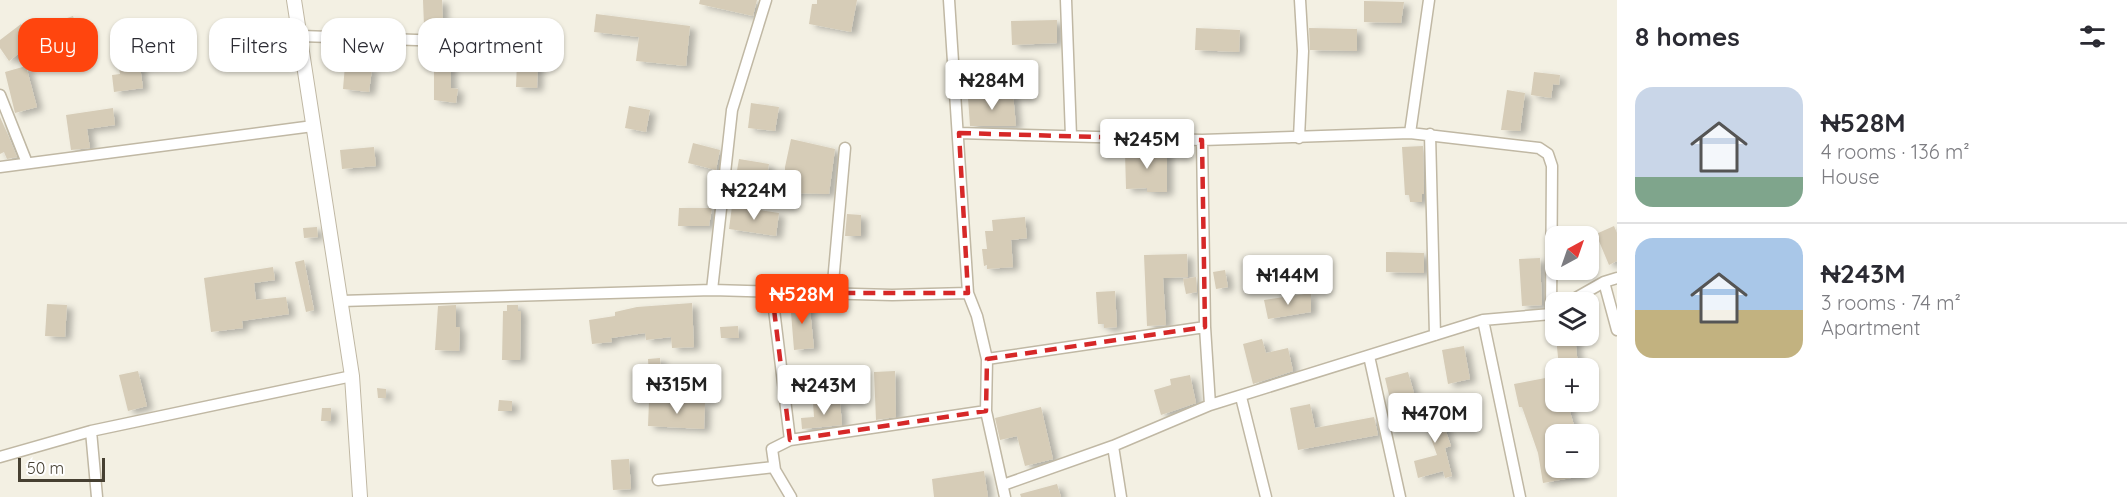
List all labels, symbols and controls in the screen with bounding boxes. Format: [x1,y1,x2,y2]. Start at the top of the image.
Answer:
chip: Buy [18,18,98,72]
chip: Rent [110,18,197,72]
chip: Filters [209,18,309,72]
chip: New [321,18,406,72]
chip: Apartment [418,18,564,72]
text: 8 homes [1635,20,1740,53]
icon: filters [2076,20,2109,53]
pin: ₦284M [950,60,1034,111]
text: ₦284M [959,67,1025,92]
text: ₦528M [1821,106,1905,139]
icon: home [1683,111,1755,183]
pin: ₦245M [1105,119,1189,170]
text: ₦245M [1114,126,1180,151]
text: 4 rooms · 136 m² [1821,139,1970,164]
text: House [1821,164,1880,189]
pin: ₦224M [712,170,796,221]
text: ₦224M [721,177,787,202]
north arrow [1545,226,1599,280]
map controls [1545,226,1599,478]
pin: ₦144M [1246,255,1330,306]
text: ₦243M [1821,257,1905,290]
text: ₦144M [1257,262,1319,287]
icon: home [1683,262,1755,334]
pin: ₦528M [760,274,844,325]
text: ₦528M [770,281,834,306]
text: 3 rooms · 74 m² [1821,290,1961,315]
button: layers [1545,292,1599,346]
text: Apartment [1821,315,1921,340]
button: + [1545,358,1599,412]
pin: ₦315M [635,364,719,415]
pin: ₦243M [782,365,866,416]
text: ₦315M [646,371,708,396]
text: ₦243M [792,372,856,397]
pin: ₦470M [1393,393,1477,444]
text: ₦470M [1402,400,1468,425]
button: − [1545,424,1599,478]
scale bar [18,455,105,482]
text: 50 m [27,458,64,478]

